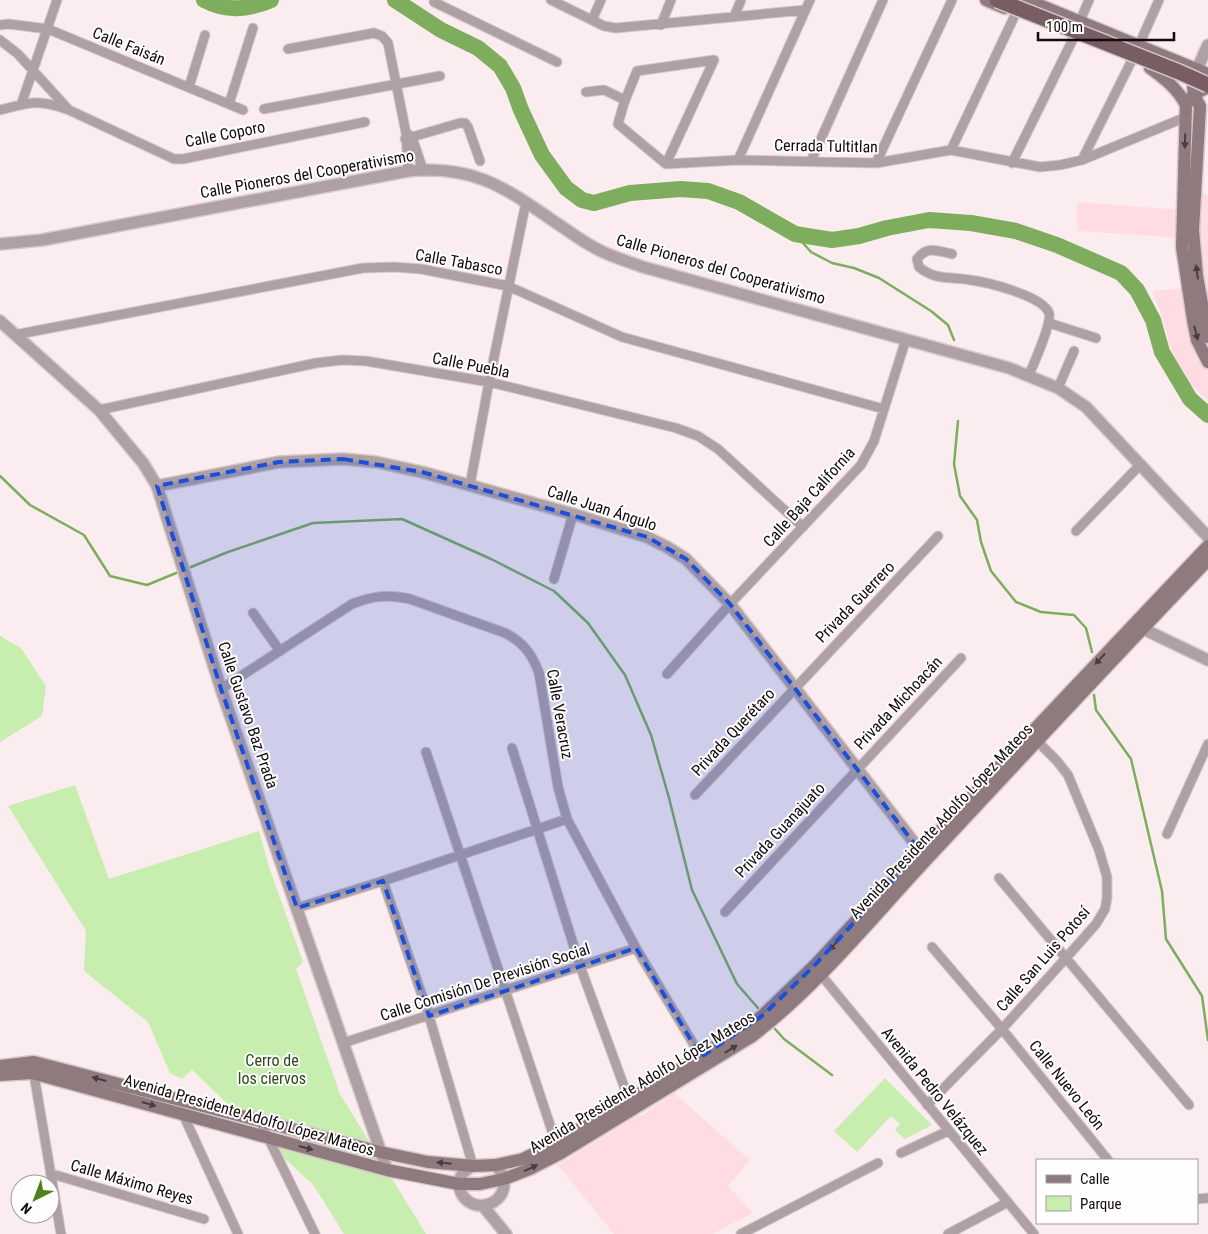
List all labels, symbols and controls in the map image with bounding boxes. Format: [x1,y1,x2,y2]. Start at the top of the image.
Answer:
scale bar [1038,10,1174,42]
text: 100 m [1046,18,1083,36]
street label: Calle Faisán [90,23,168,69]
street label: Calle Coporo [183,117,267,151]
one-way arrow [1181,134,1189,150]
street label: Cerrada Tultitlan [774,136,878,156]
street label: Calle Pioneros del Cooperativismo [199,146,415,202]
street label: Calle Pioneros del Cooperativismo [614,230,828,308]
street label: Calle Tabasco [414,245,504,279]
one-way arrow [1193,264,1201,280]
one-way arrow [1192,325,1200,340]
street label: Calle Puebla [431,348,511,382]
street label: Calle Baja California [759,443,859,551]
street label: Calle Juan Ángulo [545,481,659,535]
street label: Privada Guerrero [811,557,899,647]
street label: Calle Gustavo Baz Prada [214,639,282,791]
street label: Privada Michoacán [850,652,946,754]
one-way arrow [1094,653,1106,665]
street label: Calle Veracruz [543,668,577,760]
street label: Privada Querétaro [687,684,779,780]
street label: Avenida Presidente Adolfo López Mateos [846,720,1036,922]
street label: Privada Guanajuato [731,779,829,881]
street label: Calle San Luis Potosí [992,902,1095,1015]
one-way arrow [828,938,840,950]
street label: Calle Comisión De Previsión Social [378,939,592,1025]
street label: Avenida Presidente Adolfo López Mateos [526,1007,758,1157]
street label: Avenida Pedro Velázquez [878,1023,992,1159]
street label: Calle Nuevo León [1025,1036,1109,1134]
one-way arrow [725,1045,738,1054]
park label: Cerro de los ciervos [238,1051,306,1088]
street label: Avenida Presidente Adolfo López Mateos [122,1070,376,1160]
one-way arrow [92,1075,107,1083]
one-way arrow [142,1101,157,1109]
one-way arrow [298,1145,313,1153]
street label: Calle Máximo Reyes [68,1155,196,1209]
one-way arrow [436,1159,452,1167]
legend [1036,1159,1198,1224]
one-way arrow [524,1163,538,1171]
text: Calle [1080,1170,1110,1188]
north arrow [10,1174,60,1224]
text: Parque [1080,1195,1122,1213]
text: N [18,1200,35,1217]

